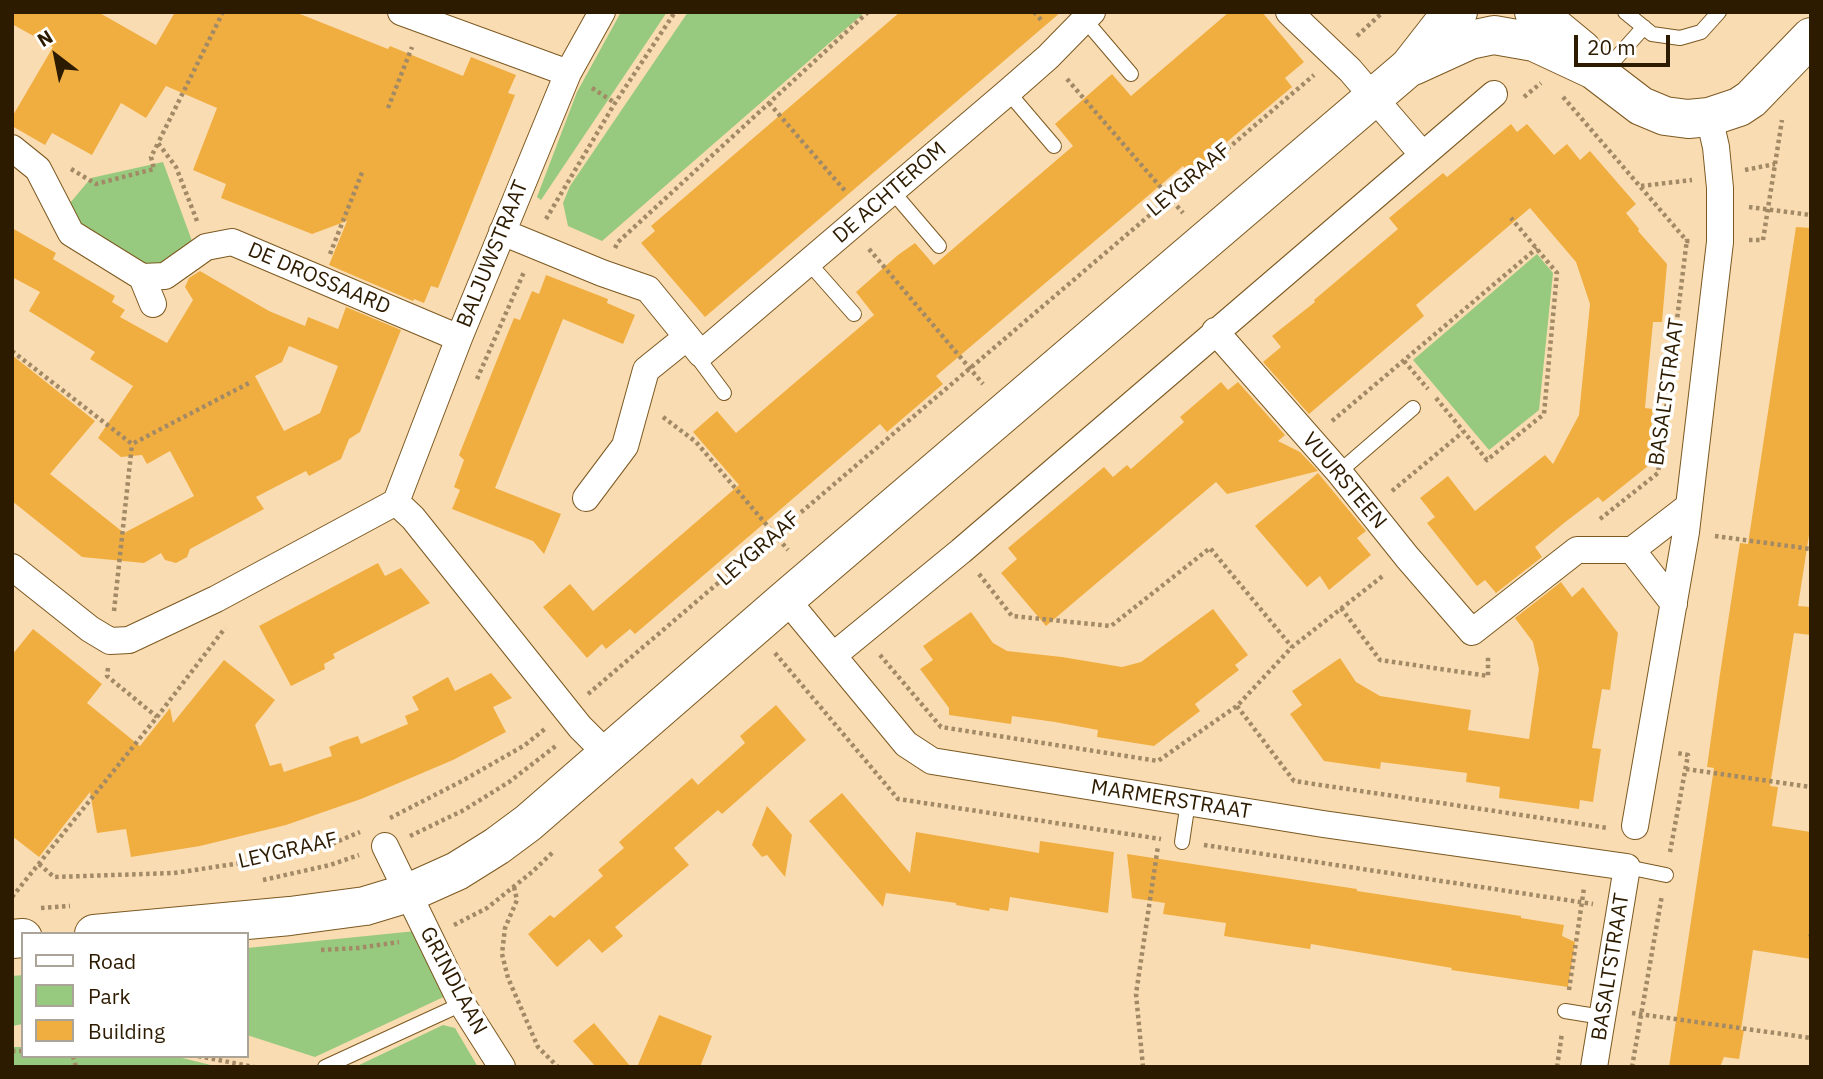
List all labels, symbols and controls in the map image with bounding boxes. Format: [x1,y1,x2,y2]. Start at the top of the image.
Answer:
north arrow [21,21,91,91]
scale bar [1578,21,1674,65]
text: N [33,24,57,52]
text: 20 m [1587,33,1636,61]
street label: DE ACHTEROM [828,137,952,249]
street label: LEYGRAAF [1142,138,1236,222]
street label: BALJUWSTRAAT [452,177,534,331]
street label: DE DROSSAARD [244,238,394,320]
street label: BASALTSTRAAT [1644,317,1690,467]
street label: VUURSTEEN [1296,428,1392,534]
street label: LEYGRAAF [713,506,805,592]
street label: MARMERSTRAAT [1089,775,1253,825]
street label: LEYGRAAF [236,827,340,875]
street label: BASALTSTRAAT [1587,892,1635,1042]
street label: GRINDLAAN [414,923,492,1039]
legend [21,932,248,1058]
text: Road [88,947,136,975]
text: Park [88,982,131,1010]
text: Building [88,1017,165,1045]

